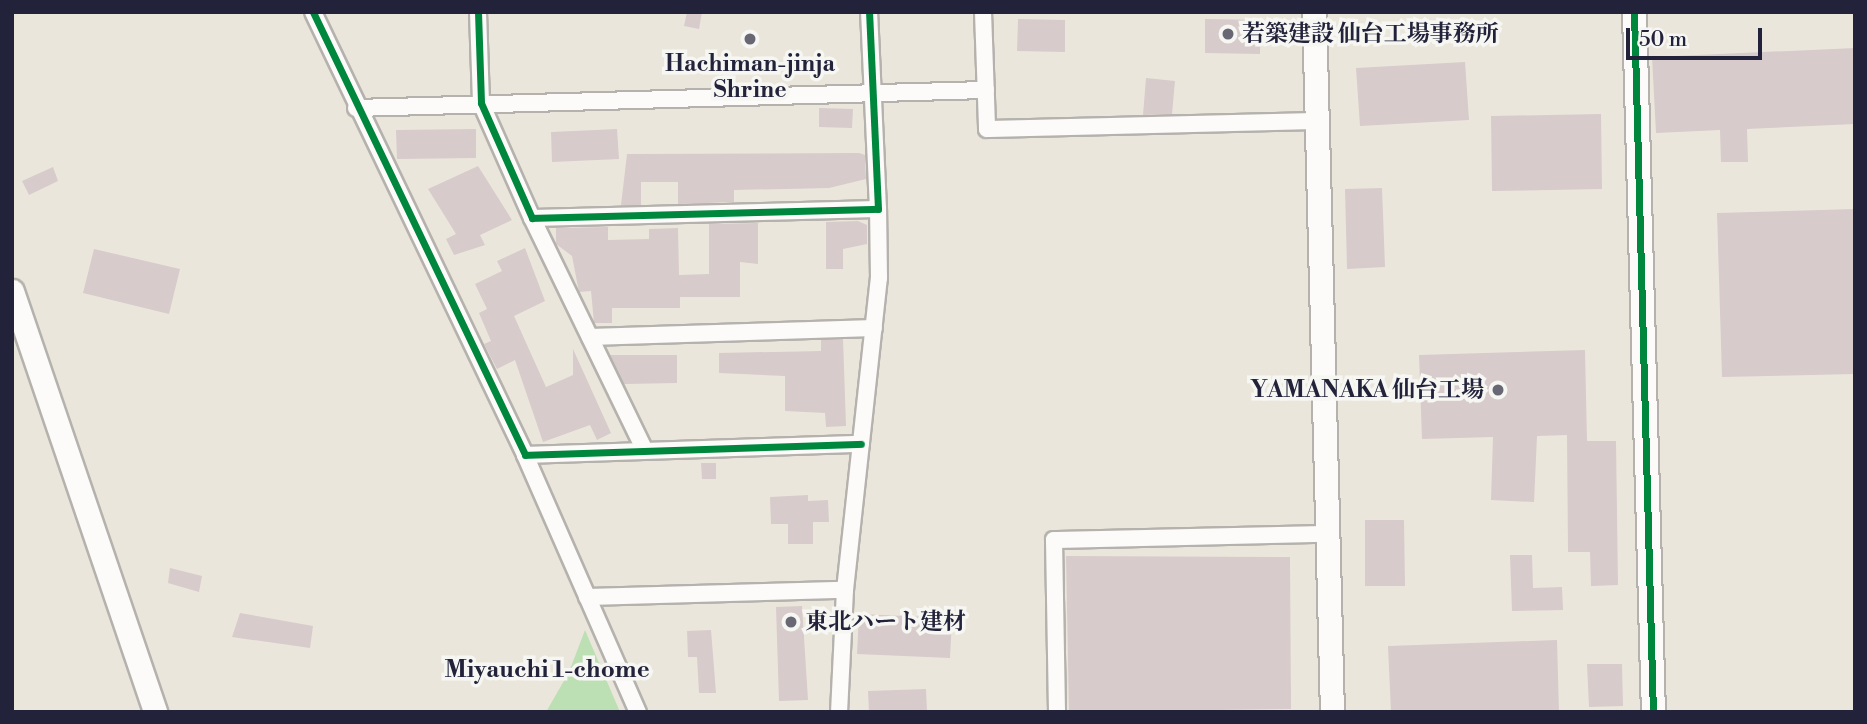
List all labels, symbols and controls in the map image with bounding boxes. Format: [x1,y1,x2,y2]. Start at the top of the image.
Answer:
scale bar [1629,14,1766,58]
place label: 若築建設 仙台工場事務所 [1242,20,1499,48]
marker: 若築建設 仙台工場事務所 [1220,26,1236,42]
text: 50 m [1639,27,1687,53]
marker: Hachiman-jinja Shrine [742,31,758,47]
place label: Hachiman-jinja Shrine [665,50,835,104]
place label: YAMANAKA 仙台工場 [1250,376,1484,404]
marker: YAMANAKA 仙台工場 [1490,382,1506,398]
place label: 東北ハート建材 [805,608,966,636]
marker: 東北ハート建材 [783,614,799,630]
district label: Miyauchi 1-chome [444,657,650,685]

